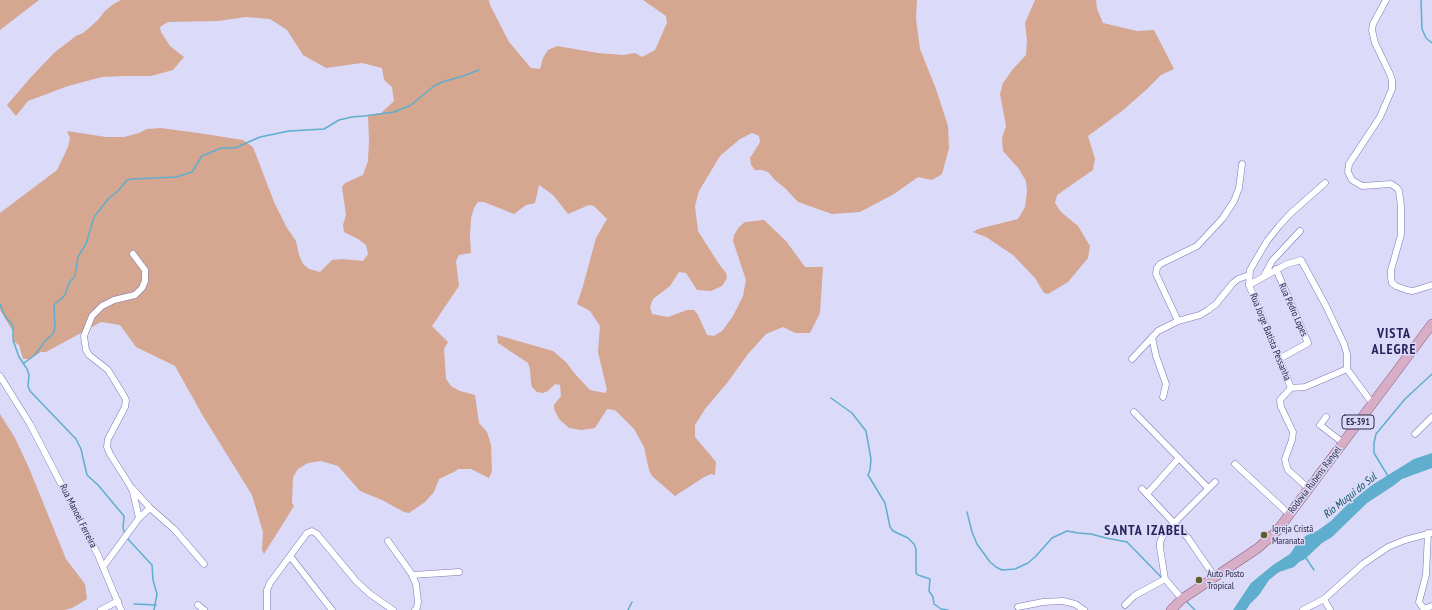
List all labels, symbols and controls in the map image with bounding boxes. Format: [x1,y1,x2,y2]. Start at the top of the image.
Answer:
street label: Rua Pedro Lopes [1276,282,1310,338]
street label: Rua Jorge Batista Pessanha [1247,292,1293,382]
district label: VISTA ALEGRE [1371,326,1417,358]
road number: ES-391 [1342,415,1374,429]
street label: Rodovia Rubens Rangel [1286,444,1344,516]
water label: Rio Muqui do Sul [1321,471,1379,521]
street label: Rua Manoel Ferreira [57,482,99,550]
district label: SANTA IZABEL [1104,523,1188,539]
place label: Igreja Cristã Maranata [1272,523,1313,546]
marker: Igreja Cristã Maranata [1259,530,1269,540]
place label: Auto Posto Tropical [1207,568,1244,592]
marker: Auto Posto Tropical [1194,575,1204,585]

